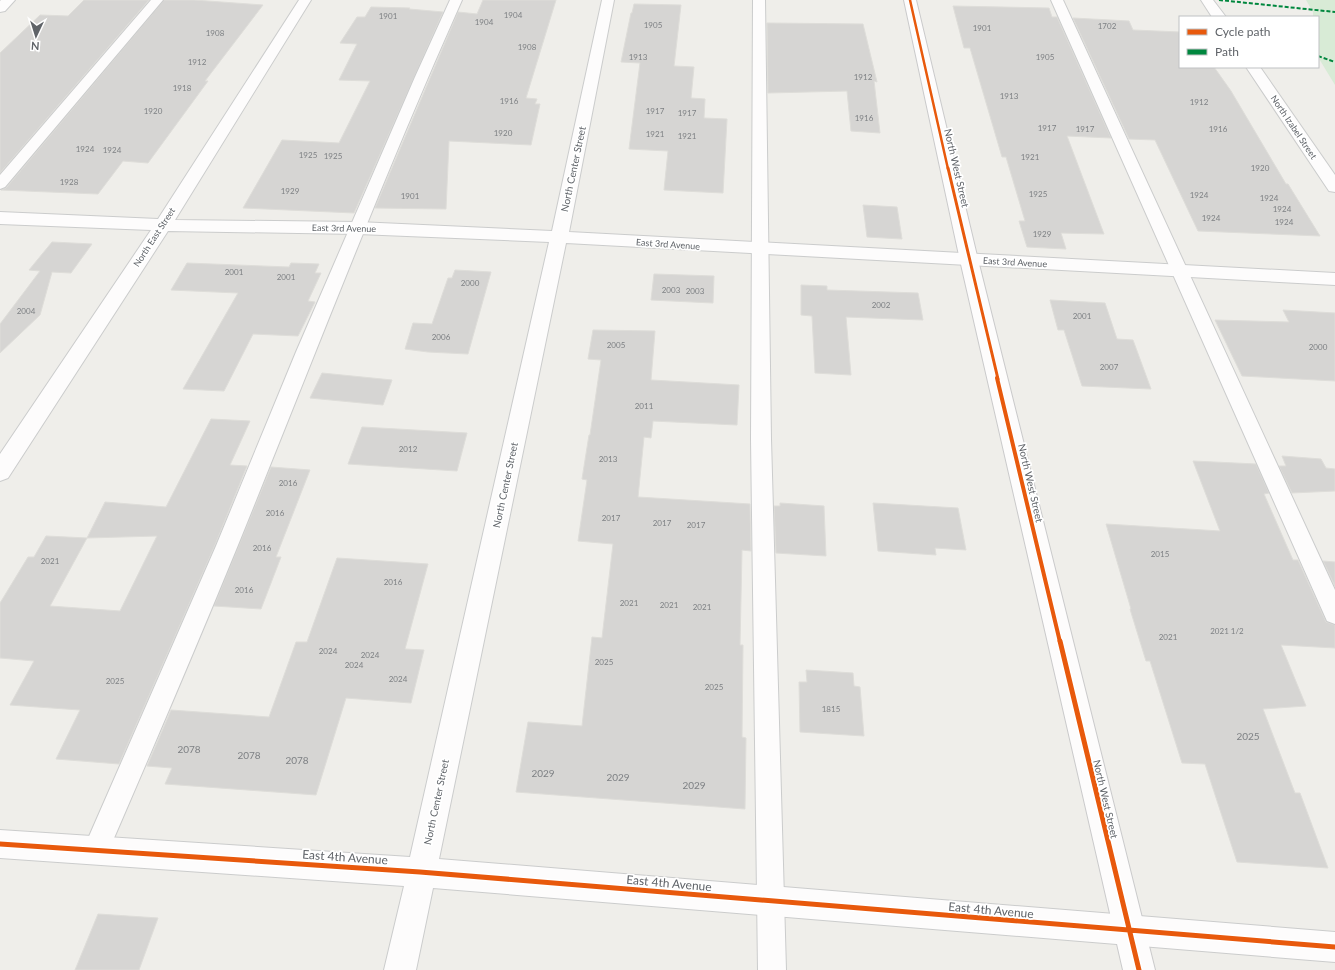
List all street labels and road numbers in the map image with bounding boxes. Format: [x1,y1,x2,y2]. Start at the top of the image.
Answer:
street label: North Izabel Street [1269,93,1320,162]
street label: North Center Street [558,125,588,213]
street label: North West Street [942,128,972,209]
street label: North East Street [131,205,178,269]
street label: East 3rd Avenue [312,222,376,234]
street label: East 3rd Avenue [636,236,701,252]
street label: East 3rd Avenue [983,255,1048,269]
street label: North Center Street [490,441,520,529]
street label: North West Street [1016,443,1046,524]
street label: North Center Street [421,758,451,846]
street label: North West Street [1091,759,1121,840]
street label: East 4th Avenue [302,847,388,867]
street label: East 4th Avenue [626,872,712,894]
street label: East 4th Avenue [948,899,1034,921]

